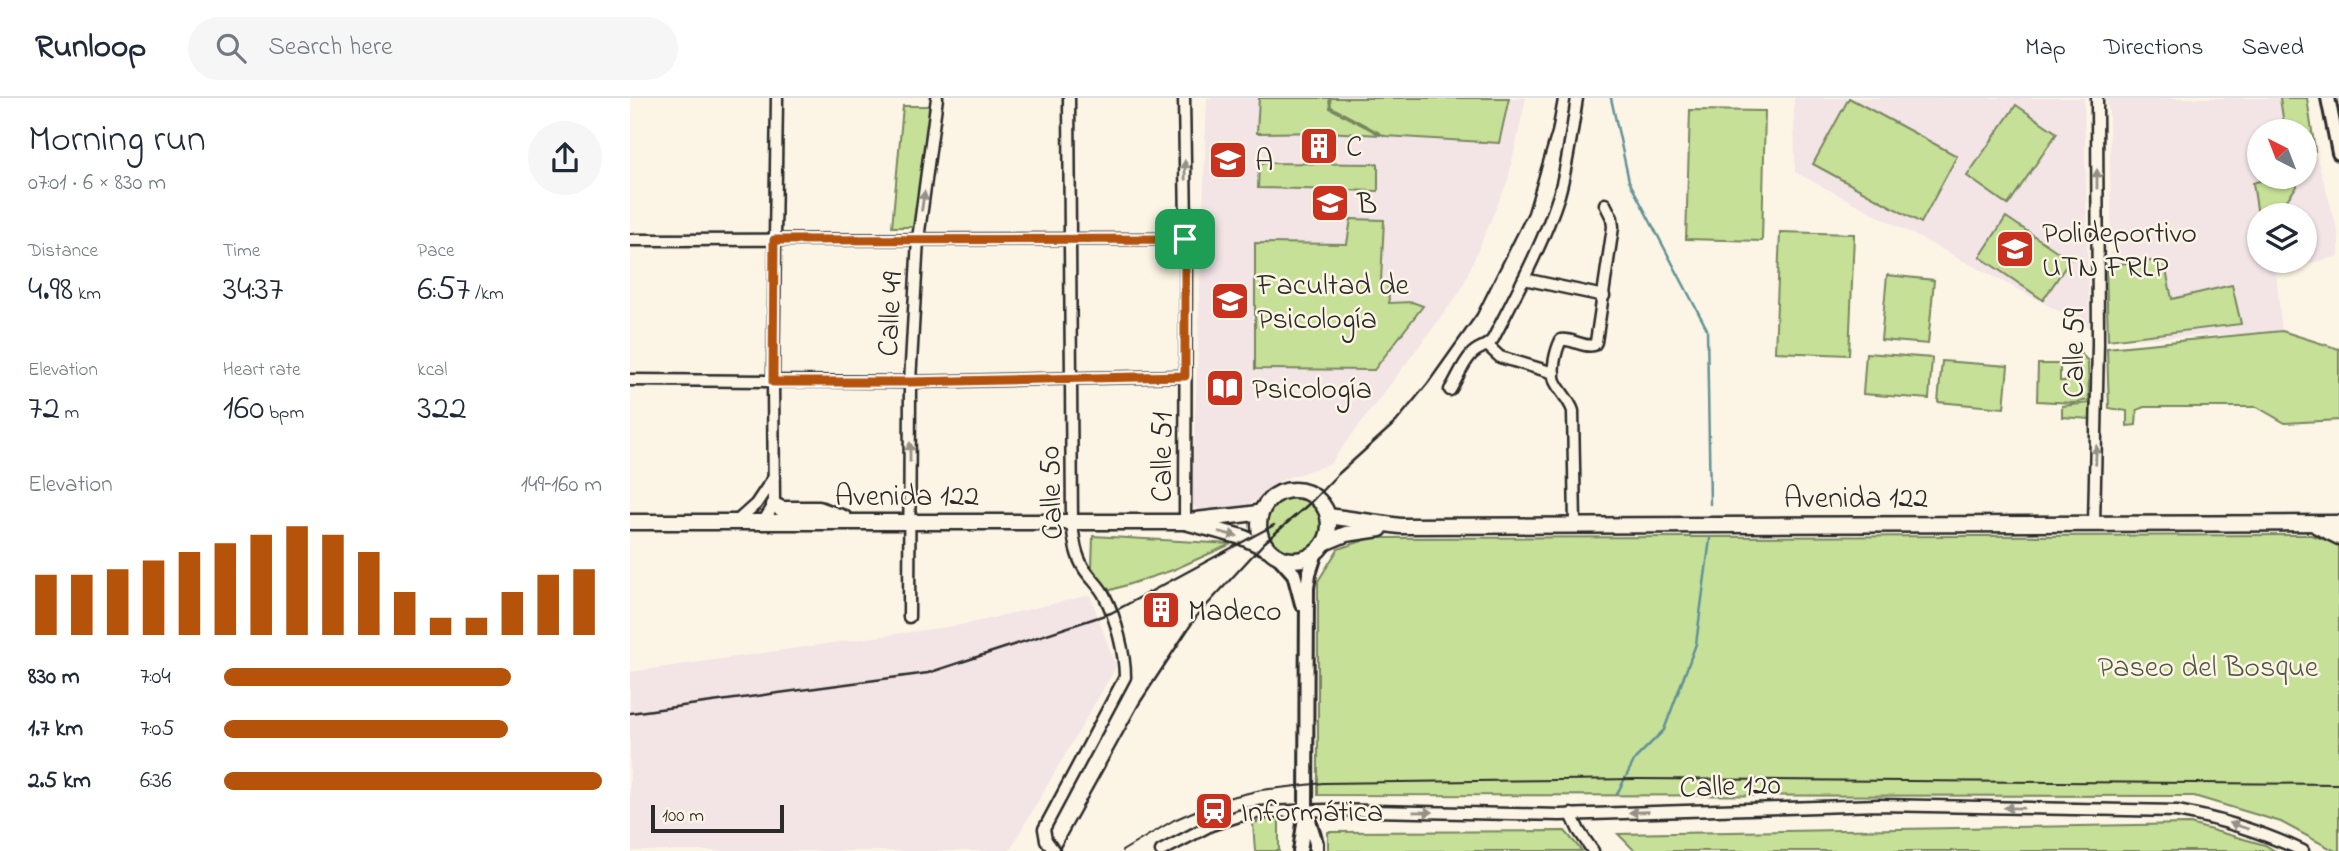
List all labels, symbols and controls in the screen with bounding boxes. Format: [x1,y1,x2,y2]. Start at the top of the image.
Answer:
search box [188,17,678,80]
text: Runloop [35,24,146,72]
icon: search [212,29,250,67]
text: Search here [268,29,393,67]
text: Map [2025,31,2066,66]
text: Directions [2104,31,2203,66]
text: Saved [2241,31,2304,66]
text: Morning run [28,113,206,169]
north arrow [2247,119,2317,189]
map controls [2247,119,2317,273]
button: share [528,121,602,195]
building icon: C [1298,125,1340,167]
place label: C [1346,127,1362,171]
school or university icon: A [1207,139,1249,181]
place label: A [1255,141,1273,185]
one-way arrow [1179,159,1191,181]
text: 07:01 · 6 × 830 m [28,167,166,200]
one-way arrow [2091,168,2103,190]
school or university icon: B [1309,182,1351,224]
place label: B [1356,184,1377,228]
one-way arrow [918,190,929,212]
button: layers [2247,203,2317,273]
pin [1155,209,1215,269]
place label: Polideportivo UTN FRLP [2042,213,2197,291]
icon: arrive [1166,220,1204,258]
school or university icon: Polideportivo UTN FRLP [1994,228,2036,270]
text: Distance [28,238,98,265]
text: Time [223,238,260,265]
text: Pace [417,238,454,265]
text: 4.98 [28,265,73,316]
text: 34:37 [223,265,283,316]
text: 6:57 [417,265,470,316]
place label: Facultad de Psicología [1256,265,1410,343]
street label: Calle 49 [868,271,916,358]
school or university icon: Facultad de Psicología [1209,280,1251,322]
text: km [73,281,101,308]
text: /km [470,281,504,308]
street label: Calle 59 [2054,308,2098,398]
text: Elevation [28,357,98,384]
text: Heart rate [223,357,301,384]
text: kcal [417,357,448,384]
library icon: Psicología [1204,367,1246,409]
place label: Psicología [1252,369,1372,413]
text: 72 [28,384,60,435]
text: 160 [223,384,264,435]
text: 322 [417,384,467,435]
text: m [60,400,79,427]
text: bpm [264,400,304,427]
street label: Calle 51 [1142,412,1186,502]
one-way arrow [904,441,916,463]
one-way arrow [2091,444,2102,466]
street label: Calle 50 [1029,445,1077,541]
text: Elevation [28,469,113,502]
text: 149–160 m [521,469,602,502]
street label: Avenida 122 [835,476,979,520]
street label: Avenida 122 [1784,478,1928,522]
one-way arrow [1217,528,1239,539]
building icon: Madeco [1140,589,1182,631]
place label: Madeco [1188,591,1282,635]
park label: Paseo del Bosque [2098,647,2319,691]
text: 830 m [28,661,80,694]
text: 7:04 [140,661,171,694]
text: 1.7 km [28,713,83,746]
text: 7:05 [140,713,175,746]
street label: Calle 120 [1679,764,1781,812]
text: 2.5 km [28,765,91,798]
text: 6:36 [140,765,172,798]
station icon: Informática [1193,790,1235,832]
place label: Informática [1241,792,1383,836]
scale bar [651,802,784,834]
one-way arrow [2003,802,2025,814]
text: 100 m [662,803,704,830]
one-way arrow [1412,806,1434,817]
one-way arrow [1628,807,1650,818]
one-way arrow [2229,820,2250,831]

